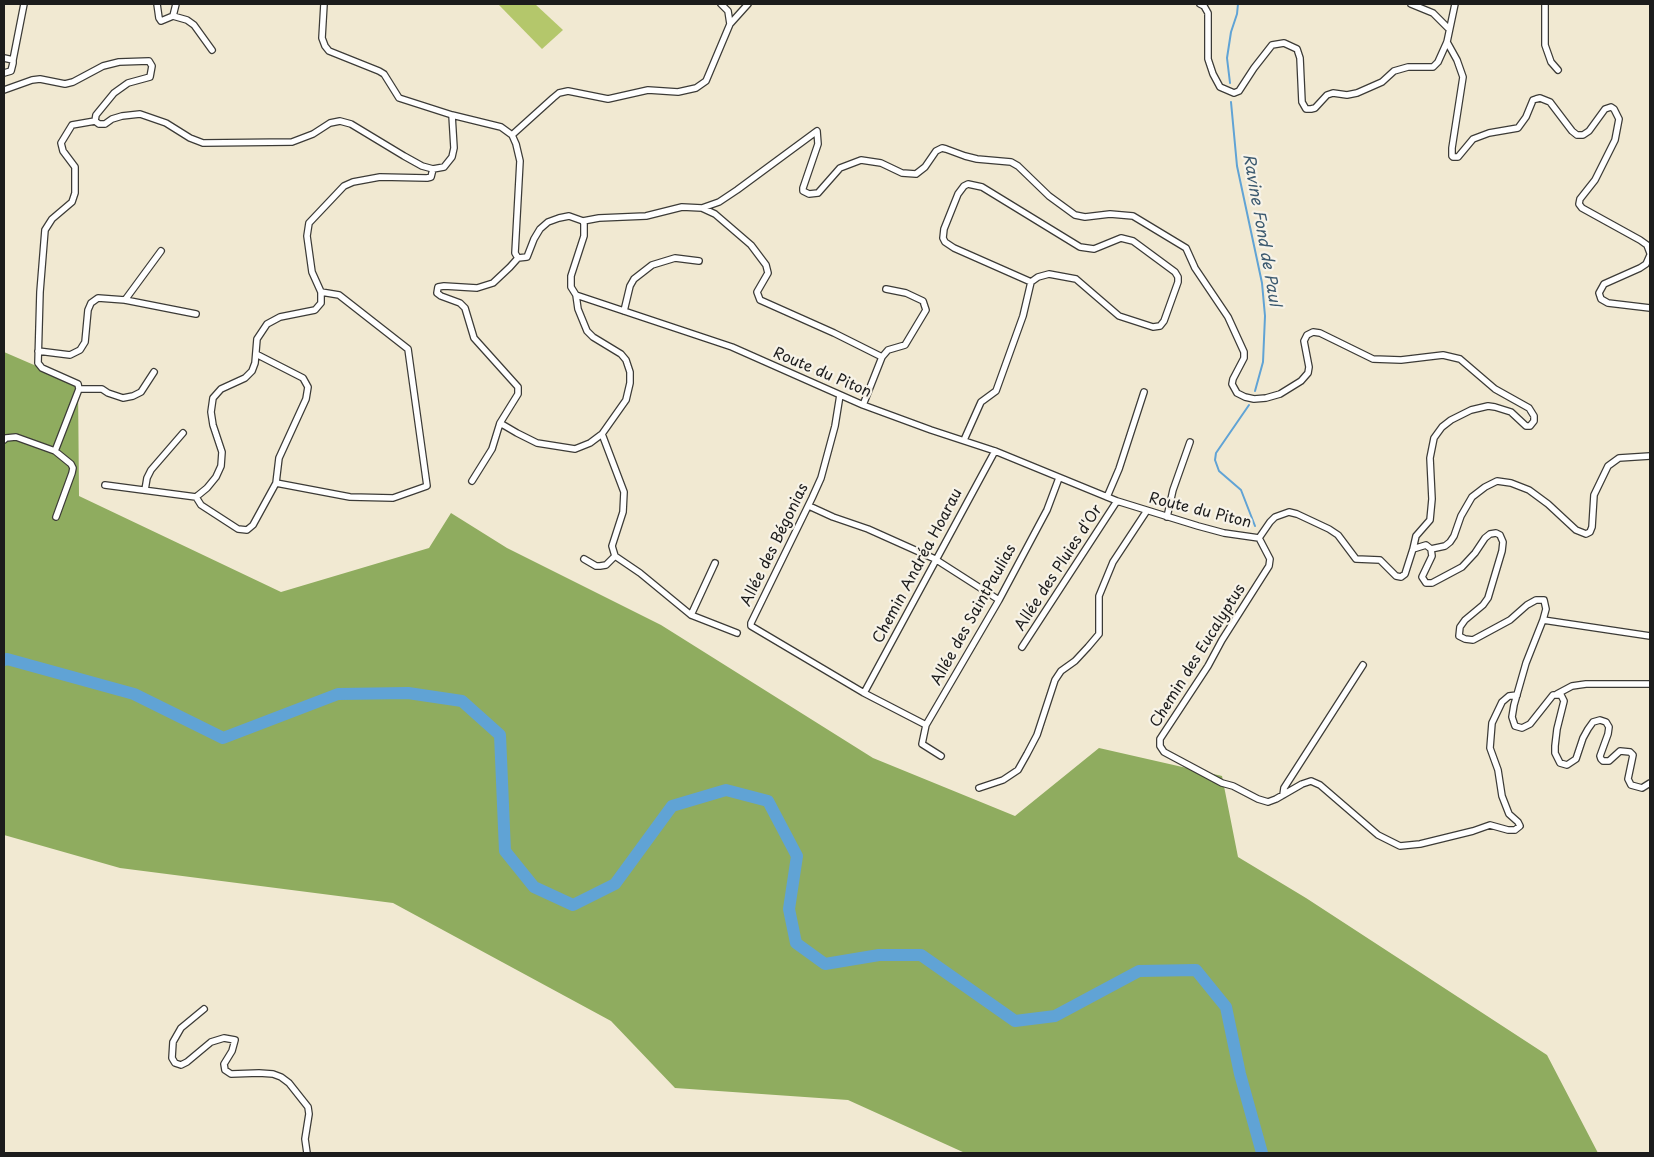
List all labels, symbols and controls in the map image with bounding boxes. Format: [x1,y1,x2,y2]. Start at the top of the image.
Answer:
water label: Ravine Fond de Paul [1238,152,1284,308]
street label: Route du Piton [770,344,874,402]
street label: Allée des Bégonias [737,481,813,609]
street label: Chemin Andréa Hoarau [870,486,966,646]
street label: Route du Piton [1147,490,1253,532]
street label: Allée des Pluies d'Or [1012,502,1106,634]
street label: Allée des SaintPaulias [928,541,1020,689]
street label: Chemin des Eucalyptus [1147,581,1249,731]

